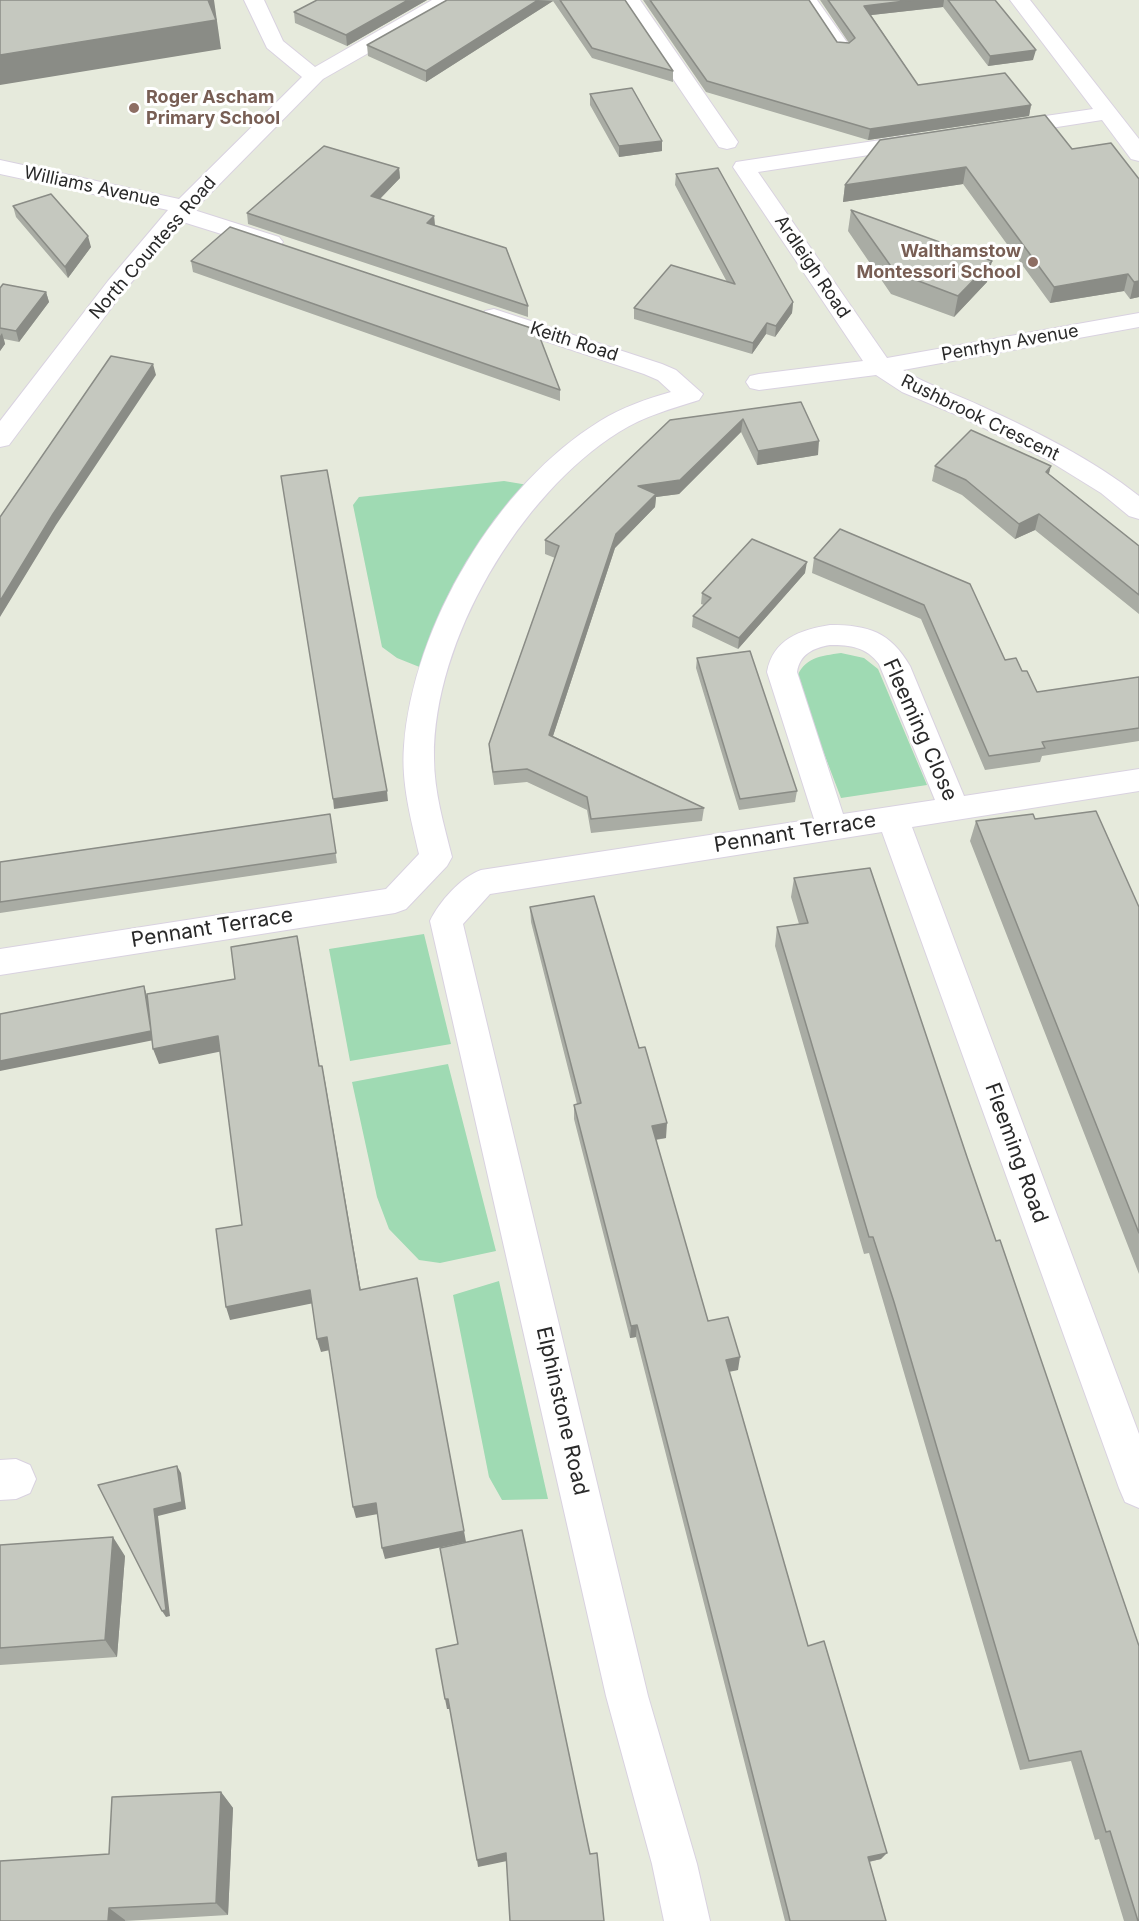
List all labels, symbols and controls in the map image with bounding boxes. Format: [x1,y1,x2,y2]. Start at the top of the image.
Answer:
place label: Roger Ascham Primary School [146,87,280,130]
marker: Roger Ascham Primary School [127,101,141,115]
street label: Williams Avenue [22,162,162,212]
street label: North Countess Road [85,172,221,324]
street label: Ardleigh Road [770,212,854,322]
place label: Walthamstow Montessori School [857,241,1021,284]
marker: Walthamstow Montessori School [1026,255,1040,269]
street label: Keith Road [527,318,621,366]
street label: Penrhyn Avenue [940,320,1080,366]
street label: Rushbrook Crescent [897,370,1063,466]
street label: Fleeming Close [877,655,963,805]
street label: Pennant Terrace [712,808,878,858]
street label: Pennant Terrace [129,903,295,953]
street label: Fleeming Road [979,1079,1053,1227]
street label: Elphinstone Road [530,1324,594,1498]

